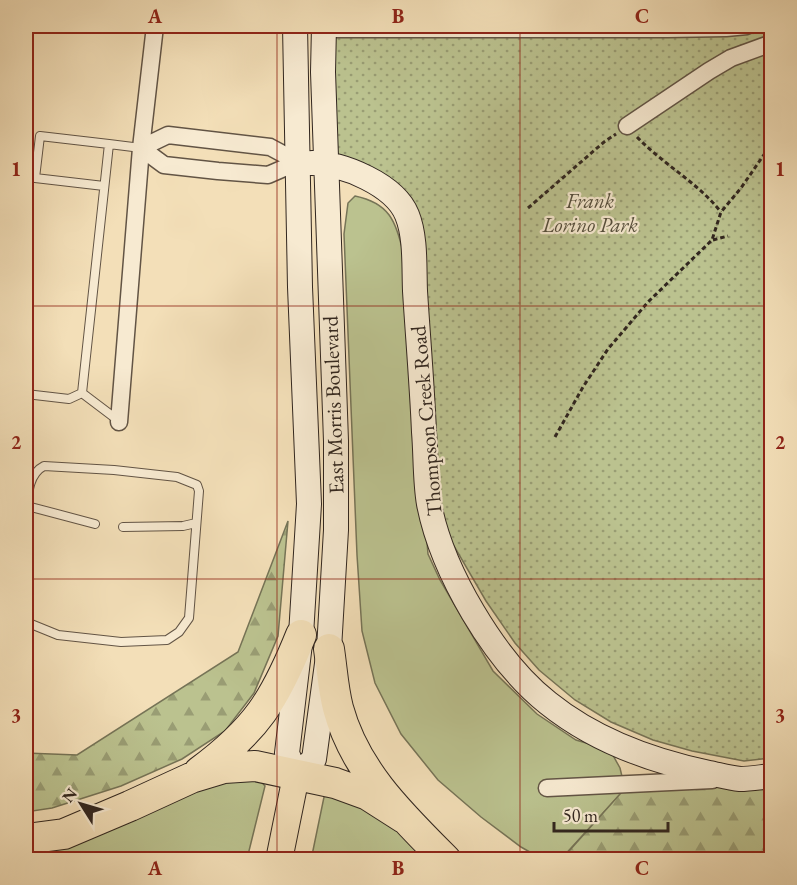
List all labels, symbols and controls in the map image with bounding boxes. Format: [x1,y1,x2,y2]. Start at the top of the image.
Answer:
text: A [147,3,163,29]
text: B [392,3,404,29]
text: C [635,3,649,29]
text: 1 [11,156,21,182]
text: 1 [775,156,785,182]
park label: Frank Lorino Park [541,187,638,238]
street label: East Morris Boulevard [316,315,350,495]
street label: Thompson Creek Road [404,324,448,517]
text: 2 [11,429,22,455]
text: 2 [775,429,786,455]
text: 3 [11,702,21,728]
text: 3 [775,702,785,728]
north arrow [51,774,111,834]
text: N [57,784,82,807]
scale bar [554,795,668,833]
text: 50 m [563,804,598,827]
text: A [147,855,163,881]
text: B [392,855,404,881]
text: C [635,855,649,881]

